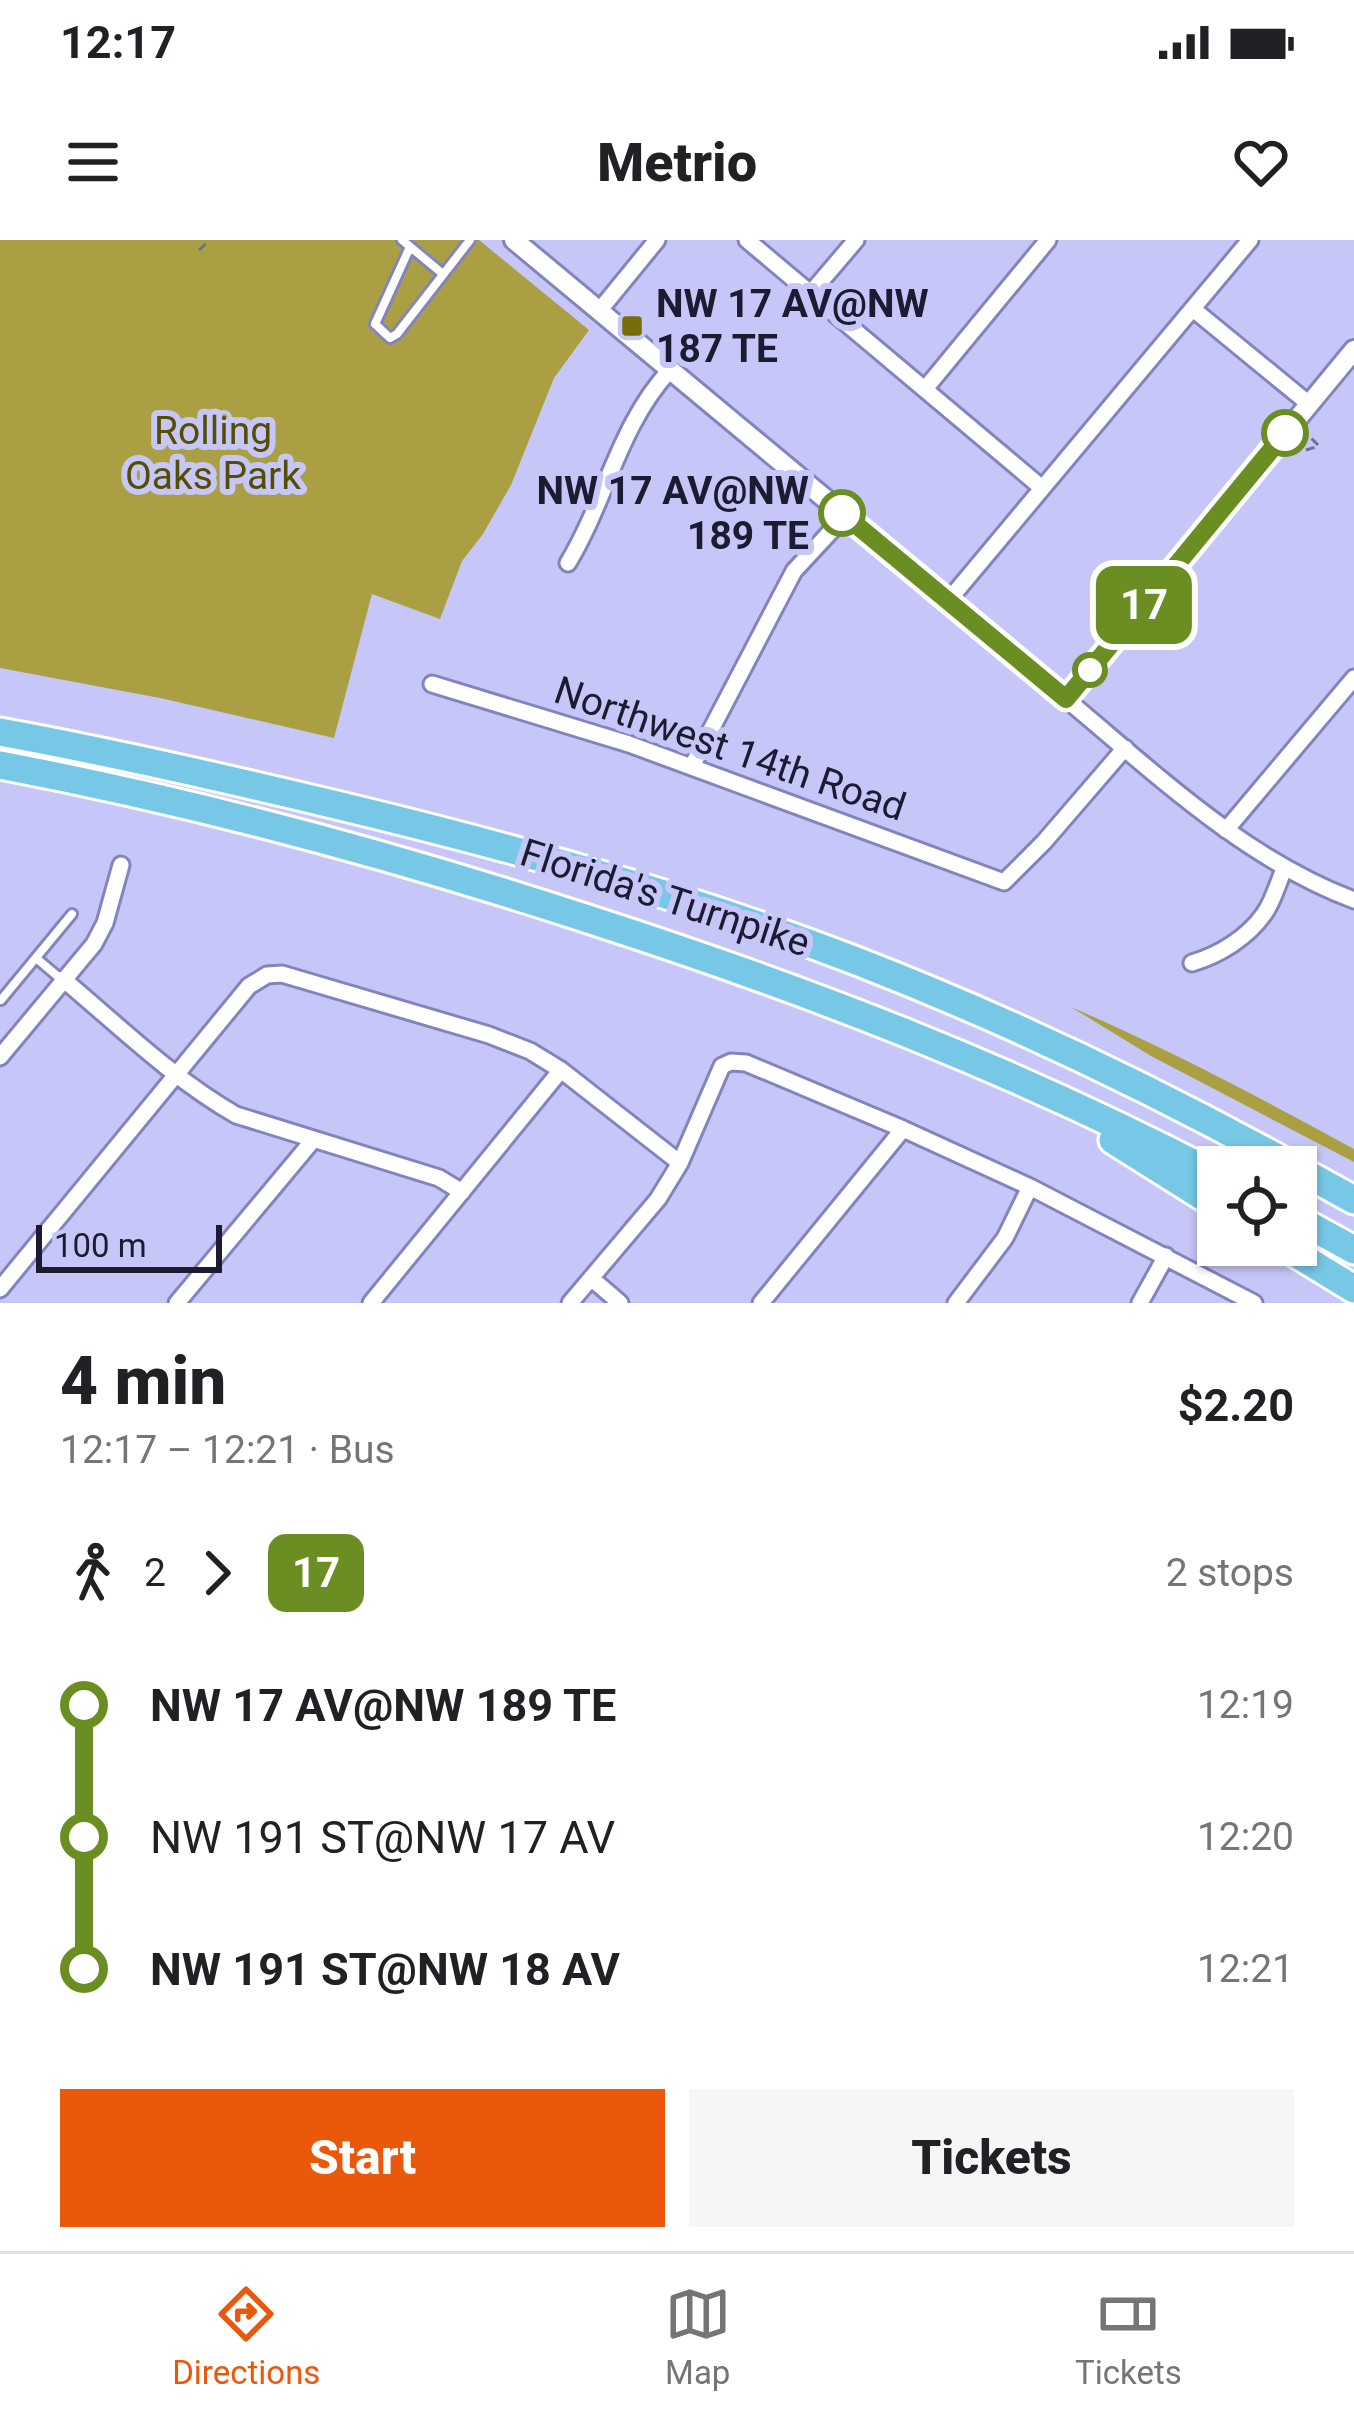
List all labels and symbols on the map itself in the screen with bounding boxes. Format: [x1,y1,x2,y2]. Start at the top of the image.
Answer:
place label: NW 17 AV@NW 187 TE [656,281,929,372]
marker: NW 17 AV@NW 187 TE [619,313,645,339]
park label: Rolling Oaks Park [125,408,301,499]
unlabelled marker [1263,411,1307,455]
place label: NW 17 AV@NW 189 TE [536,468,809,559]
marker: NW 17 AV@NW 189 TE [820,491,864,535]
line badge: 17 [1090,566,1198,644]
unlabelled marker [1074,654,1106,686]
street label: Northwest 14th Road [548,667,912,831]
street label: Florida's Turnpike [515,830,815,966]
scale bar [36,1219,222,1272]

